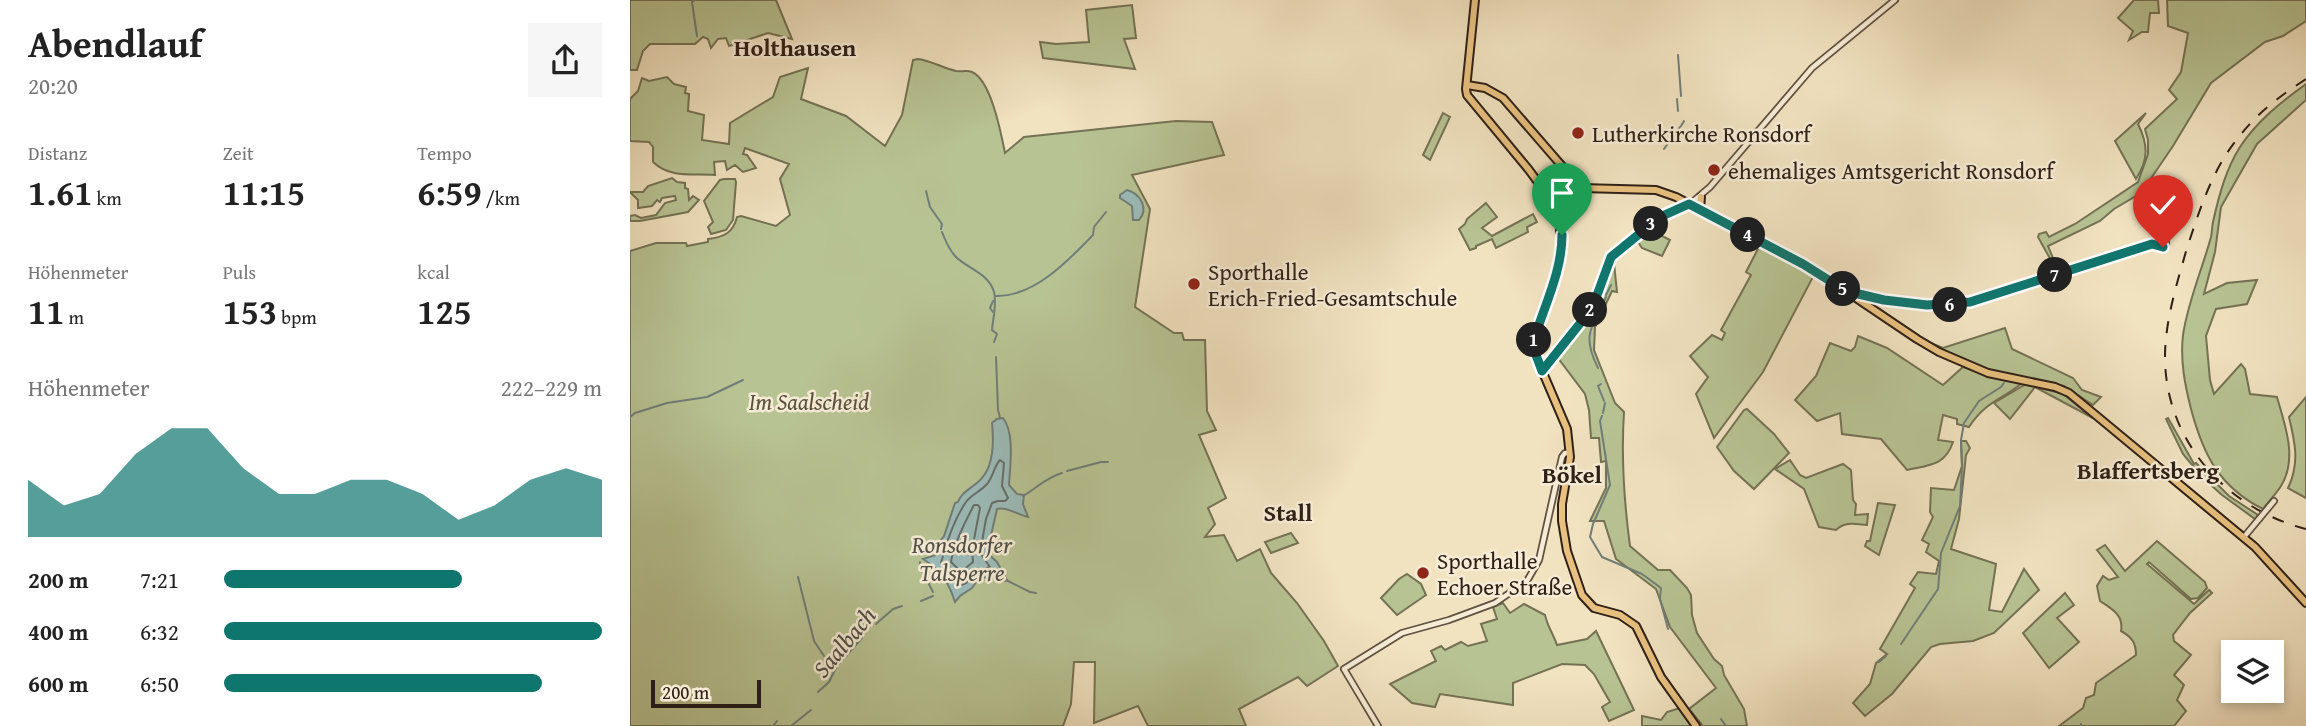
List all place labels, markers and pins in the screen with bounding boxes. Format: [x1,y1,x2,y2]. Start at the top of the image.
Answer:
place label: Lutherkirche Ronsdorf [1592,117,1813,150]
marker: Lutherkirche Ronsdorf [1570,125,1586,141]
place label: ehemaliges Amtsgericht Ronsdorf [1728,154,2056,187]
marker: ehemaliges Amtsgericht Ronsdorf [1706,162,1722,178]
pin [1532,163,1592,235]
pin [2133,175,2193,247]
pin: 3 [1634,206,1668,242]
pin: 4 [1730,218,1766,252]
place label: Sporthalle Erich-Fried-Gesamtschule [1208,255,1457,314]
pin: 7 [2038,258,2072,292]
pin: 5 [1826,272,1860,306]
marker: Sporthalle Erich-Fried-Gesamtschule [1186,276,1202,292]
pin: 6 [1932,288,1968,322]
pin: 2 [1572,292,1608,328]
pin: 1 [1516,322,1552,358]
place label: Sporthalle Echoer Straße [1437,544,1572,603]
marker: Sporthalle Echoer Straße [1415,565,1431,581]

